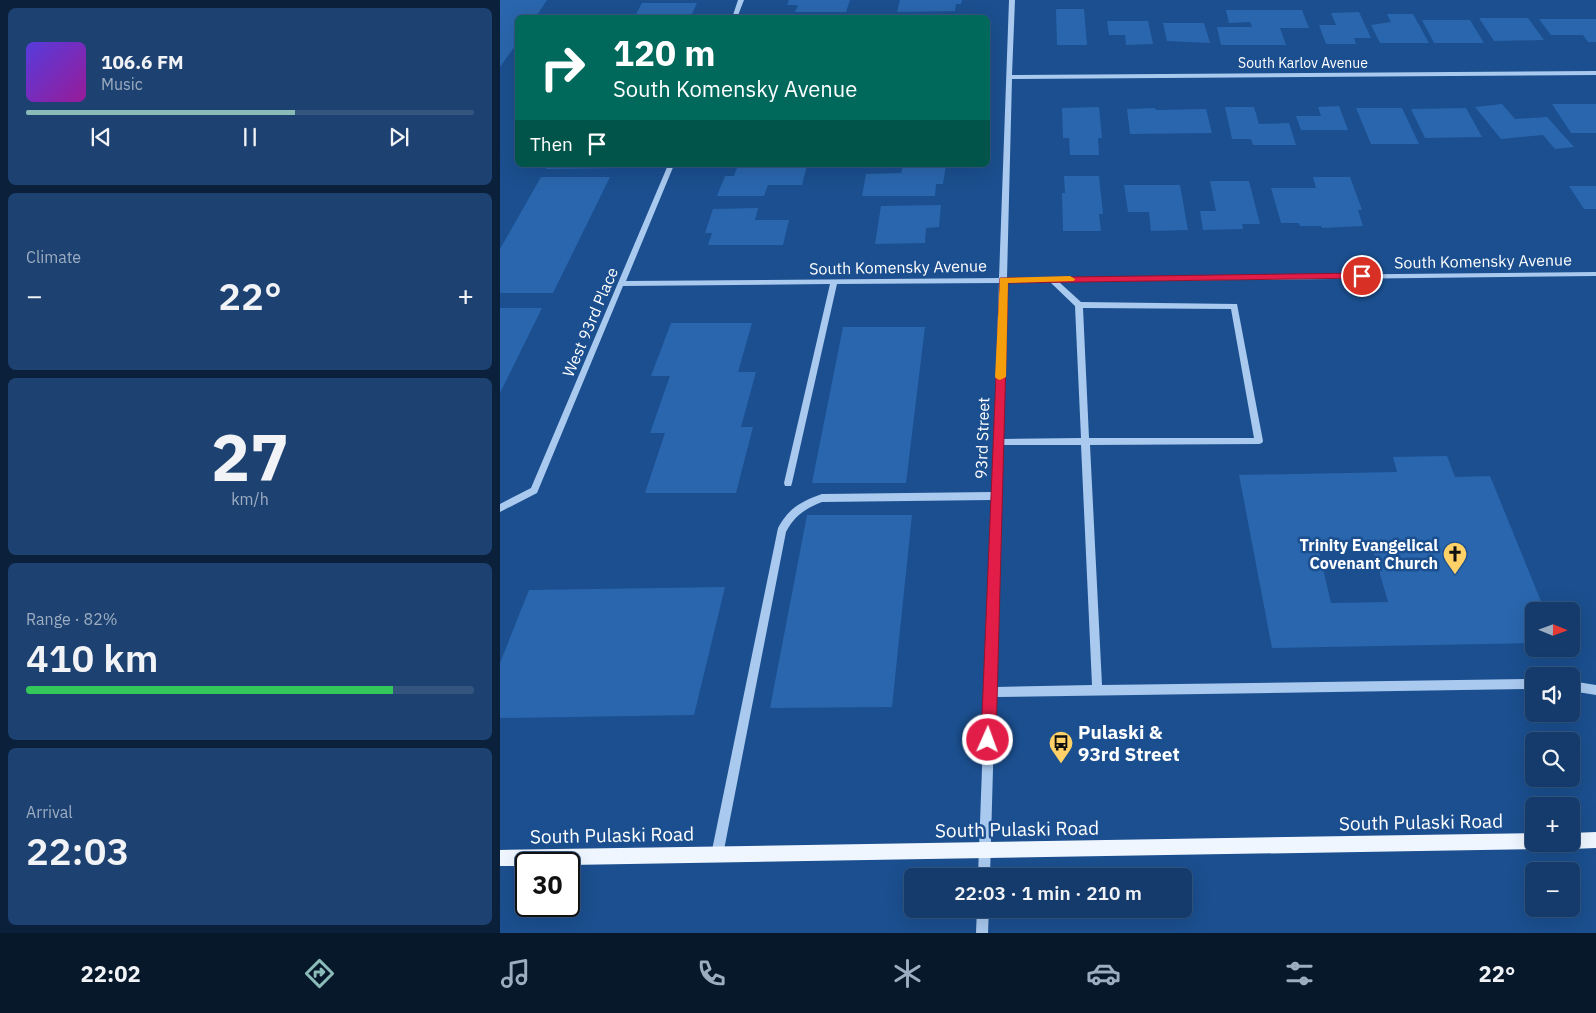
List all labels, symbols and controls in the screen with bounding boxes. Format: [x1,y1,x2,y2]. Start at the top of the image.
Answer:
text: 120 m [613,30,716,76]
icon: right [530,35,595,100]
text: 106.6 FM [101,50,184,74]
street label: South Karlov Avenue [1238,54,1368,72]
text: Music [101,74,143,94]
text: South Komensky Avenue [613,74,857,103]
icon: previous [87,123,115,151]
icon: pause [236,123,264,151]
icon: next [385,123,413,151]
icon: arrive [583,130,611,158]
text: Then [530,132,573,156]
text: Climate [26,247,81,267]
street label: South Komensky Avenue [1394,249,1572,273]
street label: South Komensky Avenue [809,255,987,279]
pin [1341,255,1383,297]
icon: arrive [1348,262,1376,290]
street label: West 93rd Place [558,264,622,380]
text: 22° [218,271,282,320]
text: − [26,277,43,314]
text: + [457,277,474,314]
street label: 93rd Street [971,397,993,479]
text: 27 [211,414,289,499]
text: km/h [231,489,269,509]
place label: Trinity Evangelical Covenant Church [1300,535,1438,573]
church icon: Trinity Evangelical Covenant Church [1442,541,1468,575]
north arrow [1525,602,1580,658]
map controls [1525,602,1580,917]
text: Range · 82% [26,609,118,629]
text: 410 km [26,633,158,682]
button: sound [1525,667,1580,722]
position arrow [961,713,1013,765]
place label: Pulaski & 93rd Street [1078,720,1180,766]
bus stop icon: Pulaski & 93rd Street [1048,730,1074,764]
button: search [1525,732,1580,787]
button: + [1525,797,1580,852]
text: Arrival [26,802,73,822]
street label: South Pulaski Road [1339,809,1503,835]
street label: South Pulaski Road [935,816,1099,842]
street label: South Pulaski Road [530,822,694,848]
text: 22:03 [26,826,129,875]
speed limit sign: 30 [515,852,580,917]
button: − [1525,862,1580,917]
text: 22:03 · 1 min · 210 m [954,881,1142,905]
icon: directions [302,956,337,991]
icon: music [498,956,533,991]
icon: phone [694,956,729,991]
icon: climate [890,956,925,991]
icon: car [1086,956,1121,991]
icon: filters [1282,956,1317,991]
text: 22:02 [81,959,141,988]
text: 22° [1479,959,1515,988]

